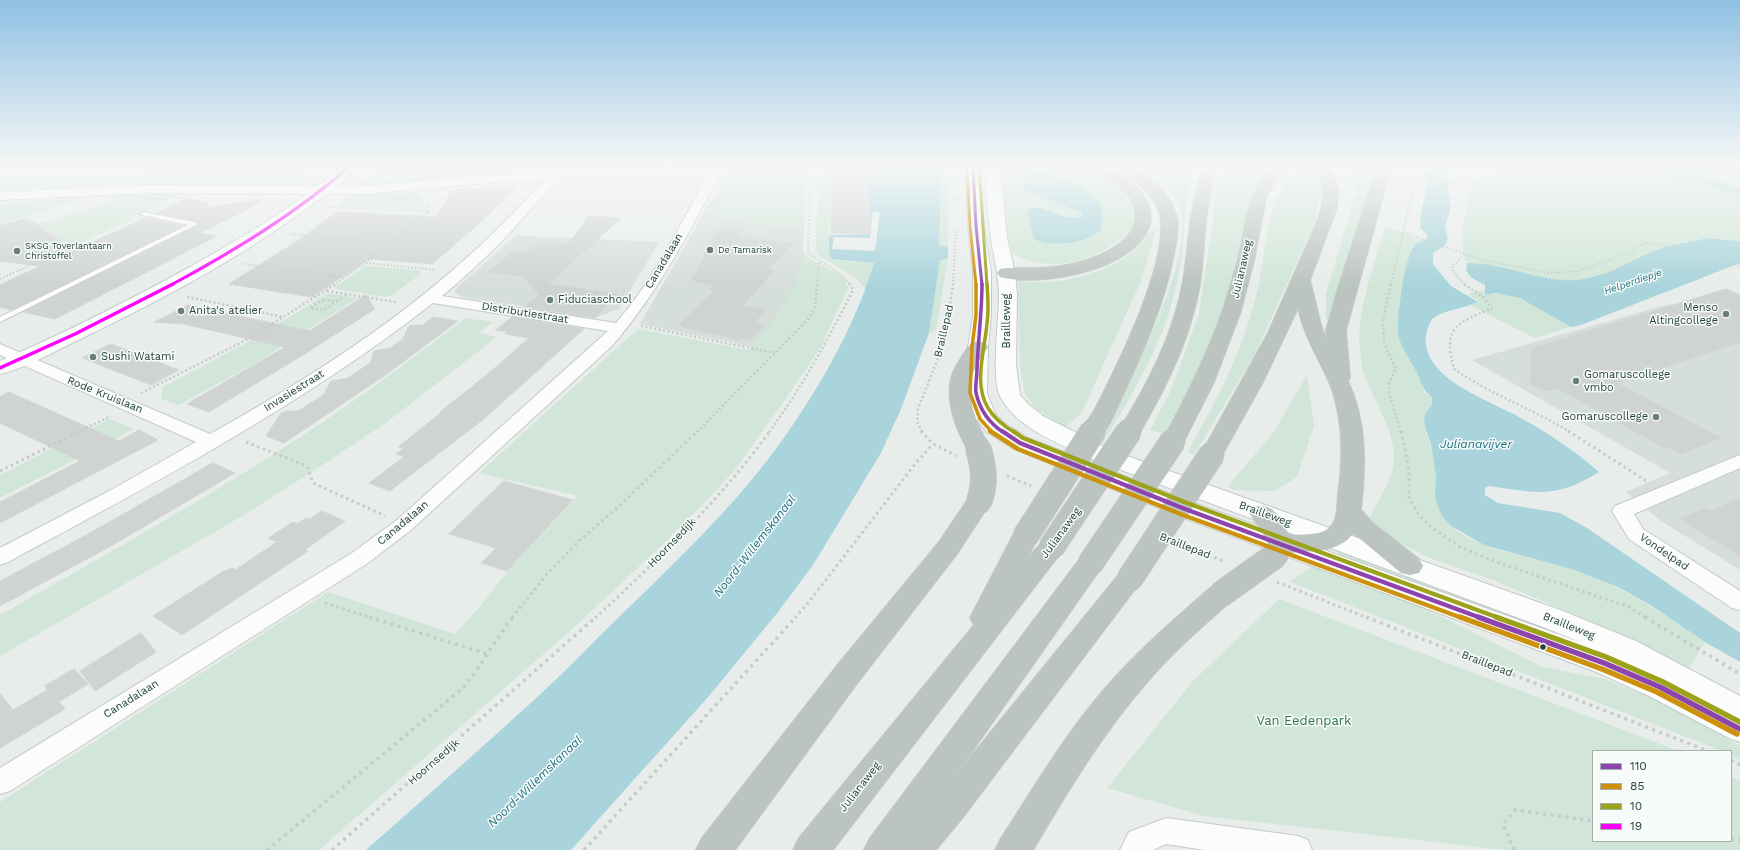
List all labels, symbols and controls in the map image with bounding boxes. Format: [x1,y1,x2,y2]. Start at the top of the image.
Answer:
street label: Canadalaan [642,231,686,291]
street label: Julianaweg [1229,238,1255,300]
place label: SKSG Toverlantaarn Christoffel [25,241,112,262]
marker: De Tamarisk [705,245,715,255]
place label: De Tamarisk [718,245,772,255]
marker: SKSG Toverlantaarn Christoffel [12,246,22,256]
water label: Helperdiepje [1603,266,1663,298]
place label: Fiduciaschool [558,293,632,307]
street label: Brailleweg [1000,294,1014,348]
marker: Fiduciaschool [545,295,555,305]
street label: Distributiestraat [481,300,569,326]
place label: Menso Altingcollege [1649,301,1718,327]
street label: Braillepad [932,303,956,359]
place label: Anita's atelier [189,304,262,318]
marker: Anita's atelier [176,306,186,316]
marker: Menso Altingcollege [1721,309,1731,319]
place label: Sushi Watami [101,350,174,364]
marker: Sushi Watami [88,352,98,362]
street label: Invasiestraat [262,367,326,415]
place label: Gomaruscollege vmbo [1584,368,1670,394]
street label: Rode Kruislaan [65,374,145,416]
marker: Gomaruscollege vmbo [1571,376,1581,386]
place label: Gomaruscollege [1562,410,1648,424]
marker: Gomaruscollege [1651,412,1661,422]
water label: Julianavijver [1440,437,1512,451]
water label: Noord-Willemskanaal [711,492,799,600]
street label: Canadalaan [375,498,431,548]
street label: Brailleweg [1237,498,1293,530]
street label: Julianaweg [1038,505,1084,561]
street label: Hoornsedijk [645,516,699,570]
street label: Braillepad [1158,530,1212,562]
street label: Vondelpad [1637,531,1691,573]
street label: Brailleweg [1541,610,1597,642]
unlabelled marker [1538,642,1548,652]
street label: Braillepad [1460,648,1514,680]
street label: Canadalaan [101,677,161,721]
park label: Van Eedenpark [1257,713,1351,729]
water label: Noord-Willemskanaal [485,733,585,831]
street label: Hoornsedijk [406,736,462,788]
legend [1592,750,1732,842]
street label: Julianaweg [836,759,884,815]
text: 110 [1630,759,1647,773]
text: 85 [1630,779,1644,793]
text: 10 [1630,799,1642,813]
text: 19 [1630,819,1642,833]

